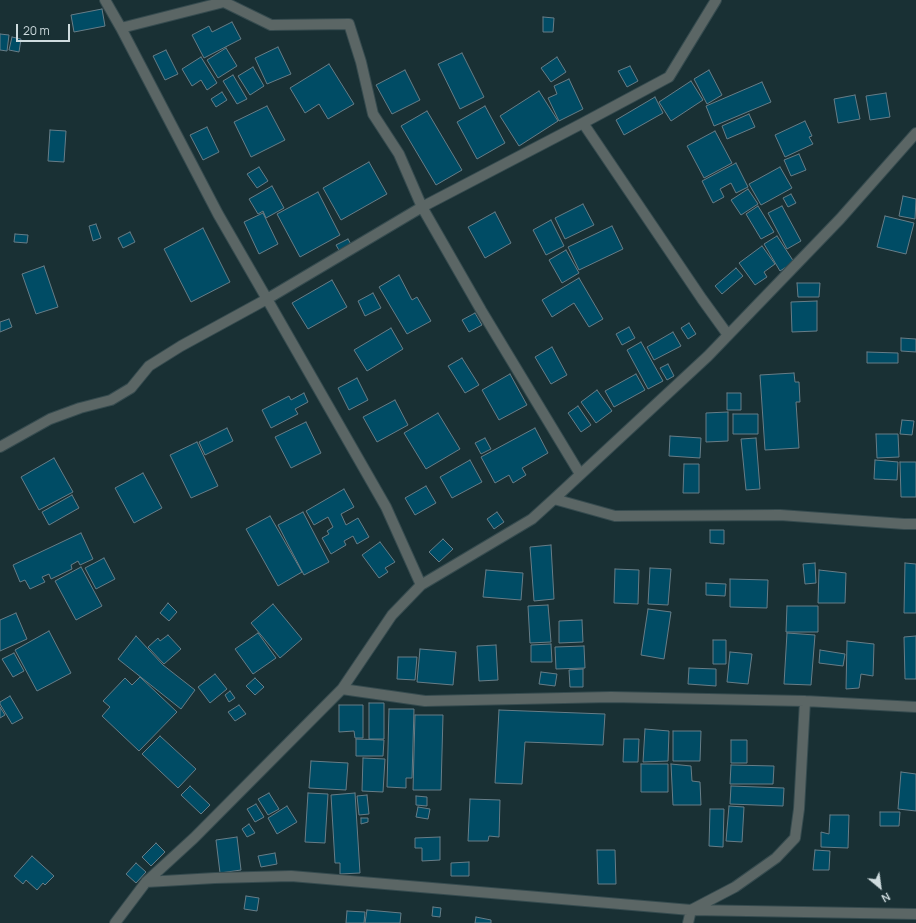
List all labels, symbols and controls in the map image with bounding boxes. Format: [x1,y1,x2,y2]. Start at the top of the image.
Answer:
scale bar [18,16,72,42]
text: 20 m [23,22,50,39]
north arrow [860,867,900,907]
text: N [879,889,893,906]

